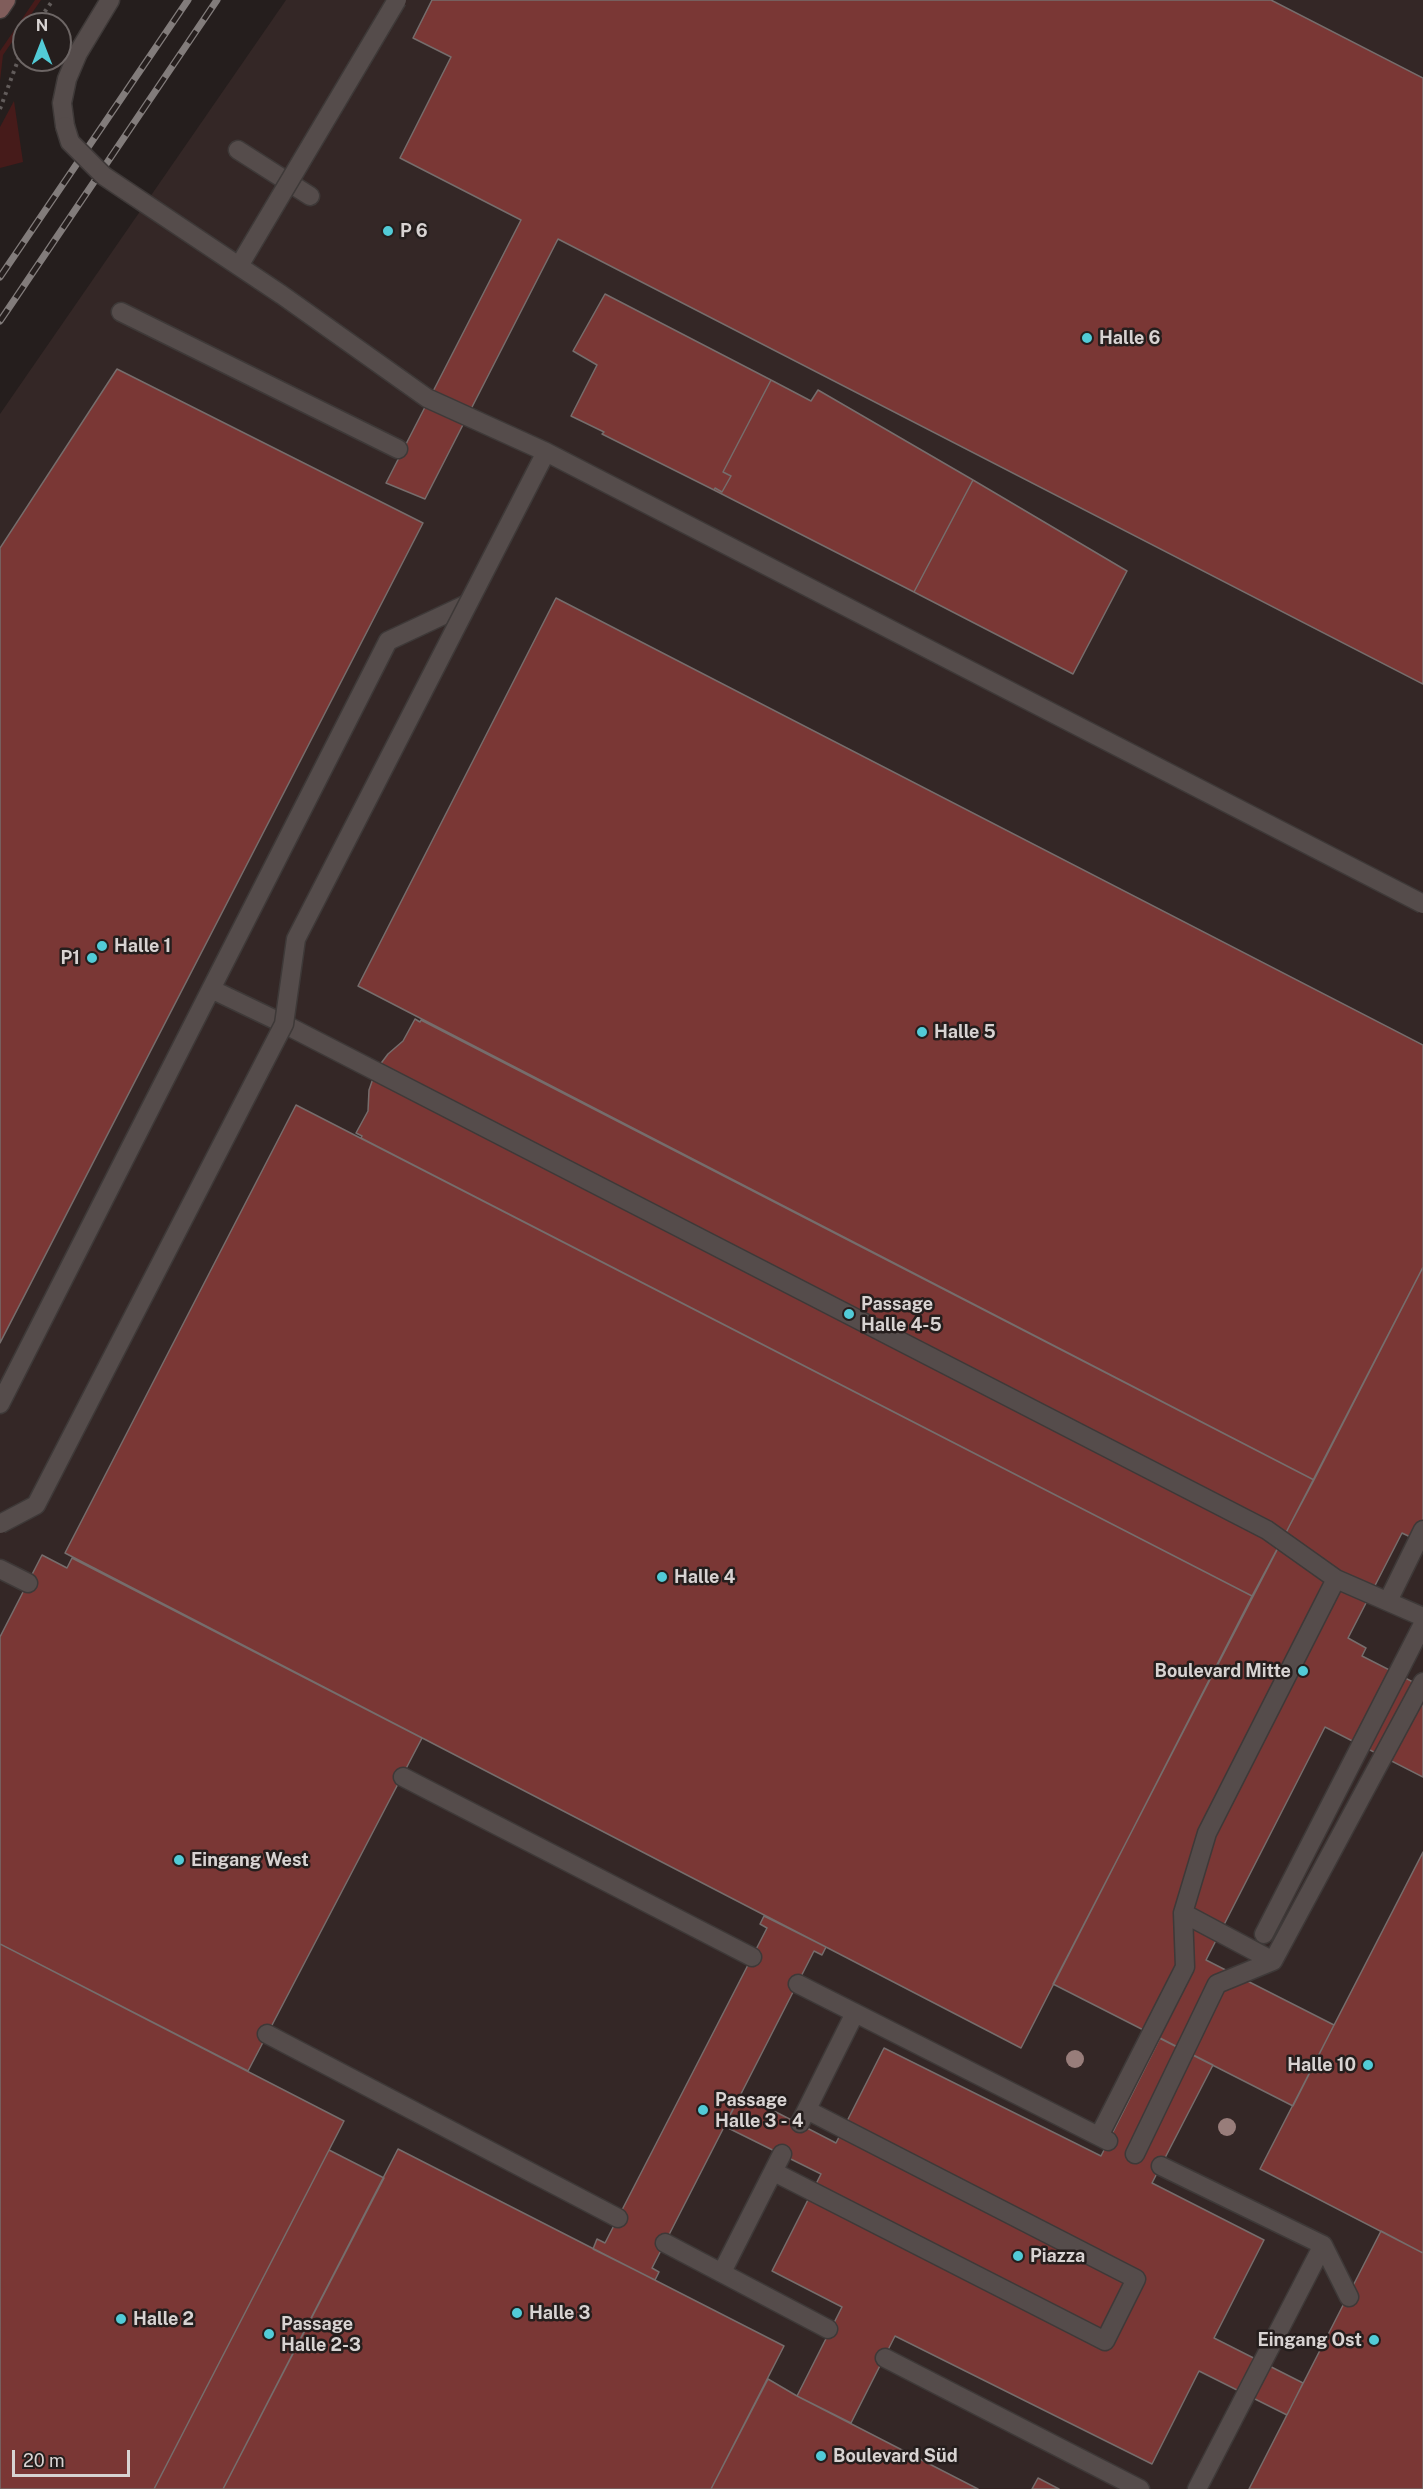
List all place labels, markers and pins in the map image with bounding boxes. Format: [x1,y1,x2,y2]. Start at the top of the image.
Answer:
place label: P 6 [400,220,428,242]
marker: P 6 [381,224,395,238]
place label: Halle 6 [1099,327,1160,349]
marker: Halle 6 [1080,331,1094,345]
place label: Halle 1 [114,935,171,957]
marker: Halle 1 [95,939,109,953]
place label: P1 [61,947,80,969]
marker: P1 [85,951,99,965]
place label: Halle 5 [934,1021,996,1043]
marker: Halle 5 [915,1025,929,1039]
place label: Passage Halle 4-5 [861,1293,942,1336]
marker: Passage Halle 4-5 [842,1307,856,1321]
place label: Halle 4 [674,1566,735,1588]
marker: Halle 4 [655,1570,669,1584]
place label: Boulevard Mitte [1155,1660,1291,1682]
marker: Boulevard Mitte [1296,1664,1310,1678]
place label: Eingang West [191,1849,309,1871]
marker: Eingang West [172,1853,186,1867]
place label: Halle 10 [1287,2054,1356,2076]
marker: Halle 10 [1361,2058,1375,2072]
place label: Passage Halle 3 - 4 [715,2089,803,2132]
marker: Passage Halle 3 - 4 [696,2103,710,2117]
place label: Piazza [1030,2245,1085,2267]
marker: Piazza [1011,2249,1025,2263]
place label: Halle 3 [529,2302,590,2324]
marker: Halle 3 [510,2306,524,2320]
place label: Halle 2 [133,2308,194,2330]
marker: Halle 2 [114,2312,128,2326]
place label: Passage Halle 2-3 [281,2313,361,2356]
marker: Passage Halle 2-3 [262,2327,276,2341]
place label: Eingang Ost [1257,2329,1362,2351]
marker: Eingang Ost [1367,2333,1381,2347]
place label: Boulevard Süd [833,2445,958,2467]
marker: Boulevard Süd [814,2449,828,2463]

